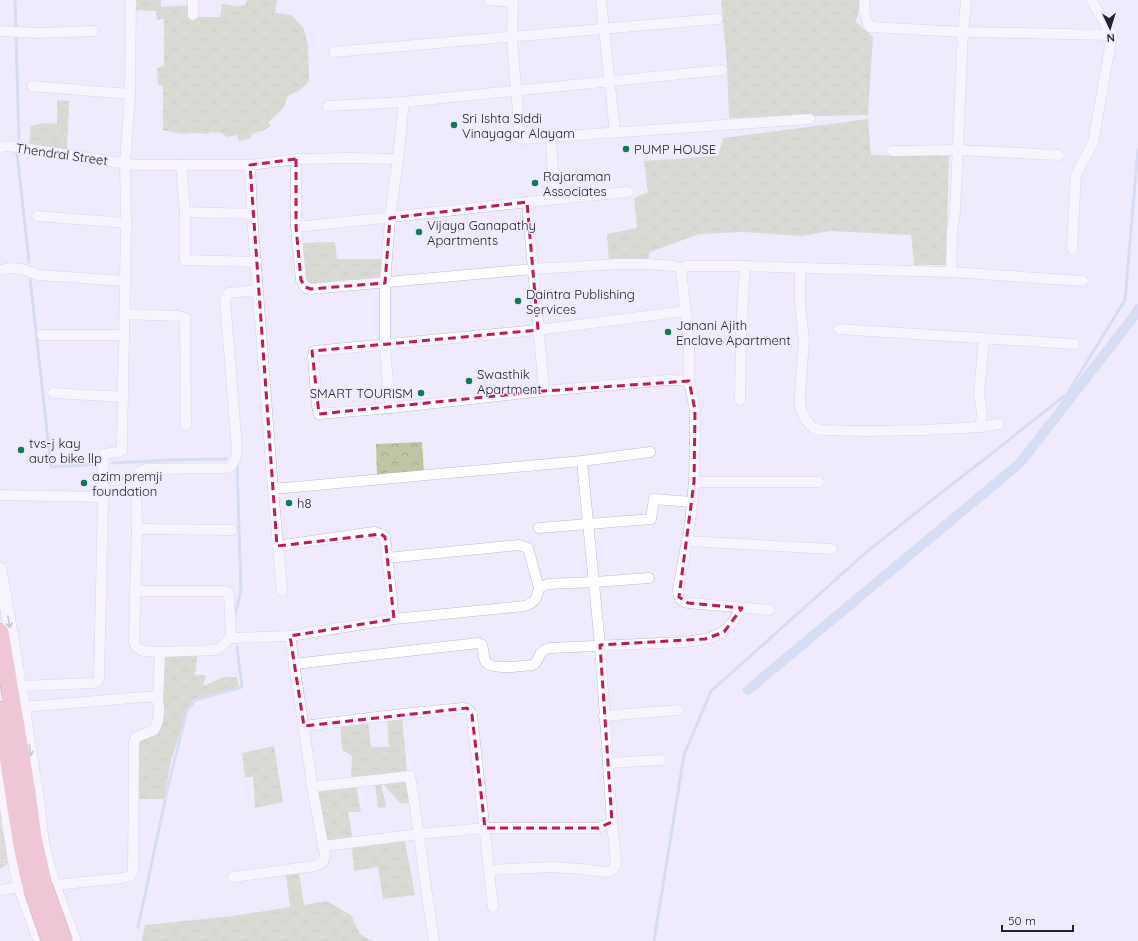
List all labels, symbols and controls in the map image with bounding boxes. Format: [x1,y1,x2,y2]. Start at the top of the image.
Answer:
north arrow [1090,8,1130,48]
text: N [1106,31,1115,45]
place label: Sri Ishta Siddi Vinayagar Alayam [462,110,575,141]
marker: Sri Ishta Siddi Vinayagar Alayam [449,120,459,130]
street label: Thendral Street [15,140,109,168]
place label: PUMP HOUSE [634,141,716,157]
marker: PUMP HOUSE [621,144,631,154]
place label: Rajaraman Associates [543,168,611,199]
marker: Rajaraman Associates [530,178,540,188]
place label: Vijaya Ganapathy Apartments [427,217,536,248]
marker: Vijaya Ganapathy Apartments [414,227,424,237]
place label: Daintra Publishing Services [526,286,635,317]
marker: Daintra Publishing Services [513,296,523,306]
place label: Janani Ajith Enclave Apartment [676,317,791,348]
marker: Janani Ajith Enclave Apartment [663,327,673,337]
place label: Swasthik Apartment [477,366,542,397]
marker: Swasthik Apartment [464,376,474,386]
place label: SMART TOURISM [310,385,413,401]
marker: SMART TOURISM [416,388,426,398]
place label: tvs-j kay auto bike llp [29,435,102,466]
marker: tvs-j kay auto bike llp [16,445,26,455]
place label: azim premji foundation [92,468,162,499]
marker: azim premji foundation [79,478,89,488]
place label: h8 [297,495,311,511]
marker: h8 [284,498,294,508]
one-way arrow [5,615,13,628]
one-way arrow [26,743,34,756]
scale bar [1002,907,1073,933]
text: 50 m [1008,913,1036,928]

